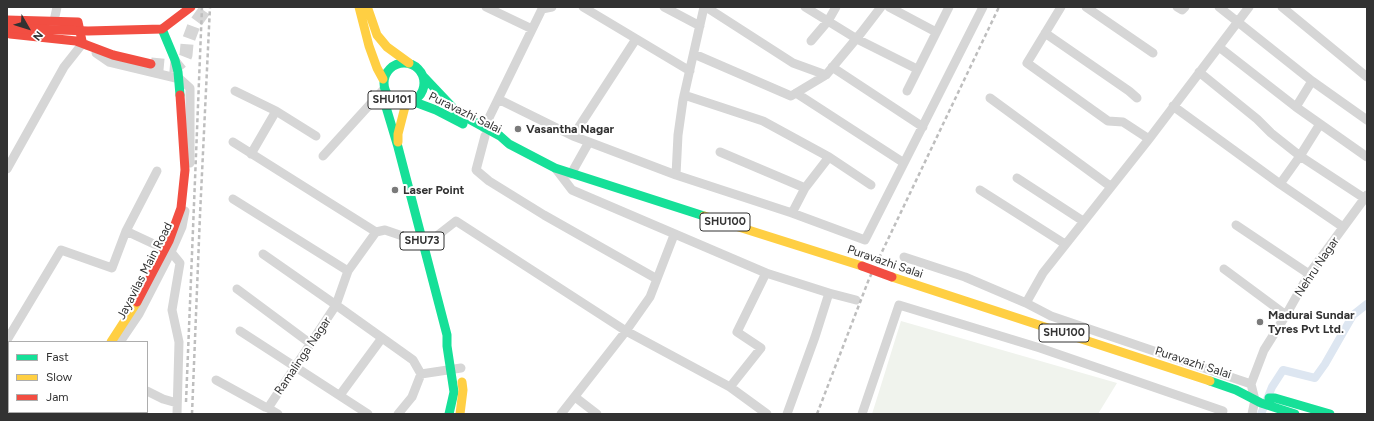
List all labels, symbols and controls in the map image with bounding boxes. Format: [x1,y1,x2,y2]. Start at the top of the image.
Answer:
north arrow [8,8,48,48]
text: N [30,28,45,43]
street label: Puravazhi Salai [426,89,504,137]
road number: SHU101 [368,91,416,109]
place label: Vasantha Nagar [526,122,614,136]
marker: Vasantha Nagar [513,124,523,134]
place label: Laser Point [403,183,464,197]
marker: Laser Point [390,185,400,195]
road number: SHU100 [700,213,750,231]
street label: Jayavilas Main Road [114,220,176,322]
road number: SHU73 [400,232,444,250]
street label: Nehru Nagar [1292,234,1342,300]
street label: Puravazhi Salai [845,242,925,282]
place label: Madurai Sundar Tyres Pvt Ltd. [1268,308,1355,336]
street label: Ramalinga Nagar [272,314,334,398]
marker: Madurai Sundar Tyres Pvt Ltd. [1255,317,1265,327]
road number: SHU100 [1039,324,1089,342]
legend [8,341,148,413]
street label: Puravazhi Salai [1153,344,1233,382]
text: Fast [46,350,69,364]
text: Slow [46,370,72,384]
text: Jam [46,390,69,404]

